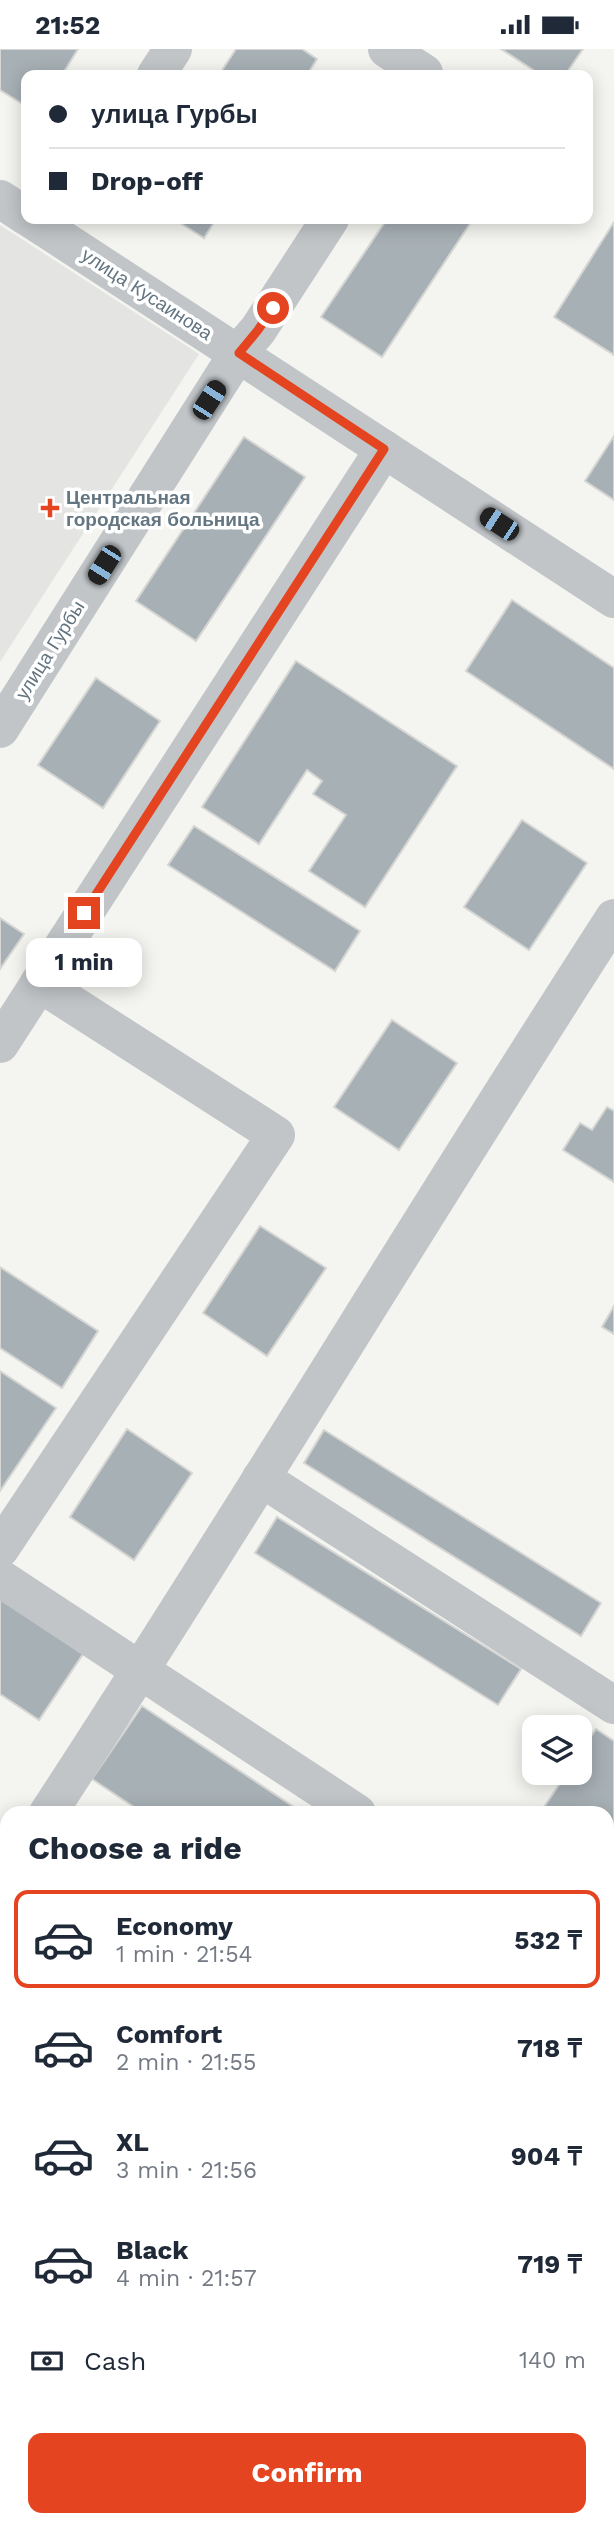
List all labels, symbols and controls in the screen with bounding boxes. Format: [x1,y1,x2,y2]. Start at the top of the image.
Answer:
text: 21:52 [35,10,100,40]
text: улица Гурбы [91,99,258,129]
text: Drop-off [91,166,203,196]
street label: улица Кусаинова [77,243,217,345]
route start [257,292,289,324]
car [189,377,230,423]
place label: Центральная городская больница [66,486,260,531]
marker: Центральная городская больница [40,498,60,518]
car [476,504,523,544]
car [84,542,125,588]
street label: улица Гурбы [11,596,89,704]
route end [68,897,100,929]
callout: 1 min [26,937,142,987]
text: 1 min [54,949,114,976]
map controls [522,1715,592,1785]
button: layers [522,1715,592,1785]
text: Choose a ride [28,1829,242,1867]
icon: car [32,1908,95,1971]
text: Economy [116,1911,233,1941]
text: 532 ₸ [514,1925,582,1955]
text: 1 min · 21:54 [116,1941,253,1968]
icon: car [32,2016,95,2079]
text: Comfort [116,2019,222,2049]
text: 718 ₸ [517,2033,582,2063]
text: 2 min · 21:55 [116,2049,256,2076]
icon: car [32,2124,95,2187]
text: XL [116,2127,149,2157]
text: 904 ₸ [511,2141,582,2171]
text: 3 min · 21:56 [116,2157,257,2184]
icon: car [32,2232,95,2295]
text: Black [116,2235,188,2265]
text: 719 ₸ [517,2249,582,2279]
text: 4 min · 21:57 [116,2265,257,2292]
icon: cash [28,2342,66,2380]
text: Cash [84,2346,146,2376]
text: 140 m [519,2347,586,2374]
button: Confirm [28,2433,586,2513]

